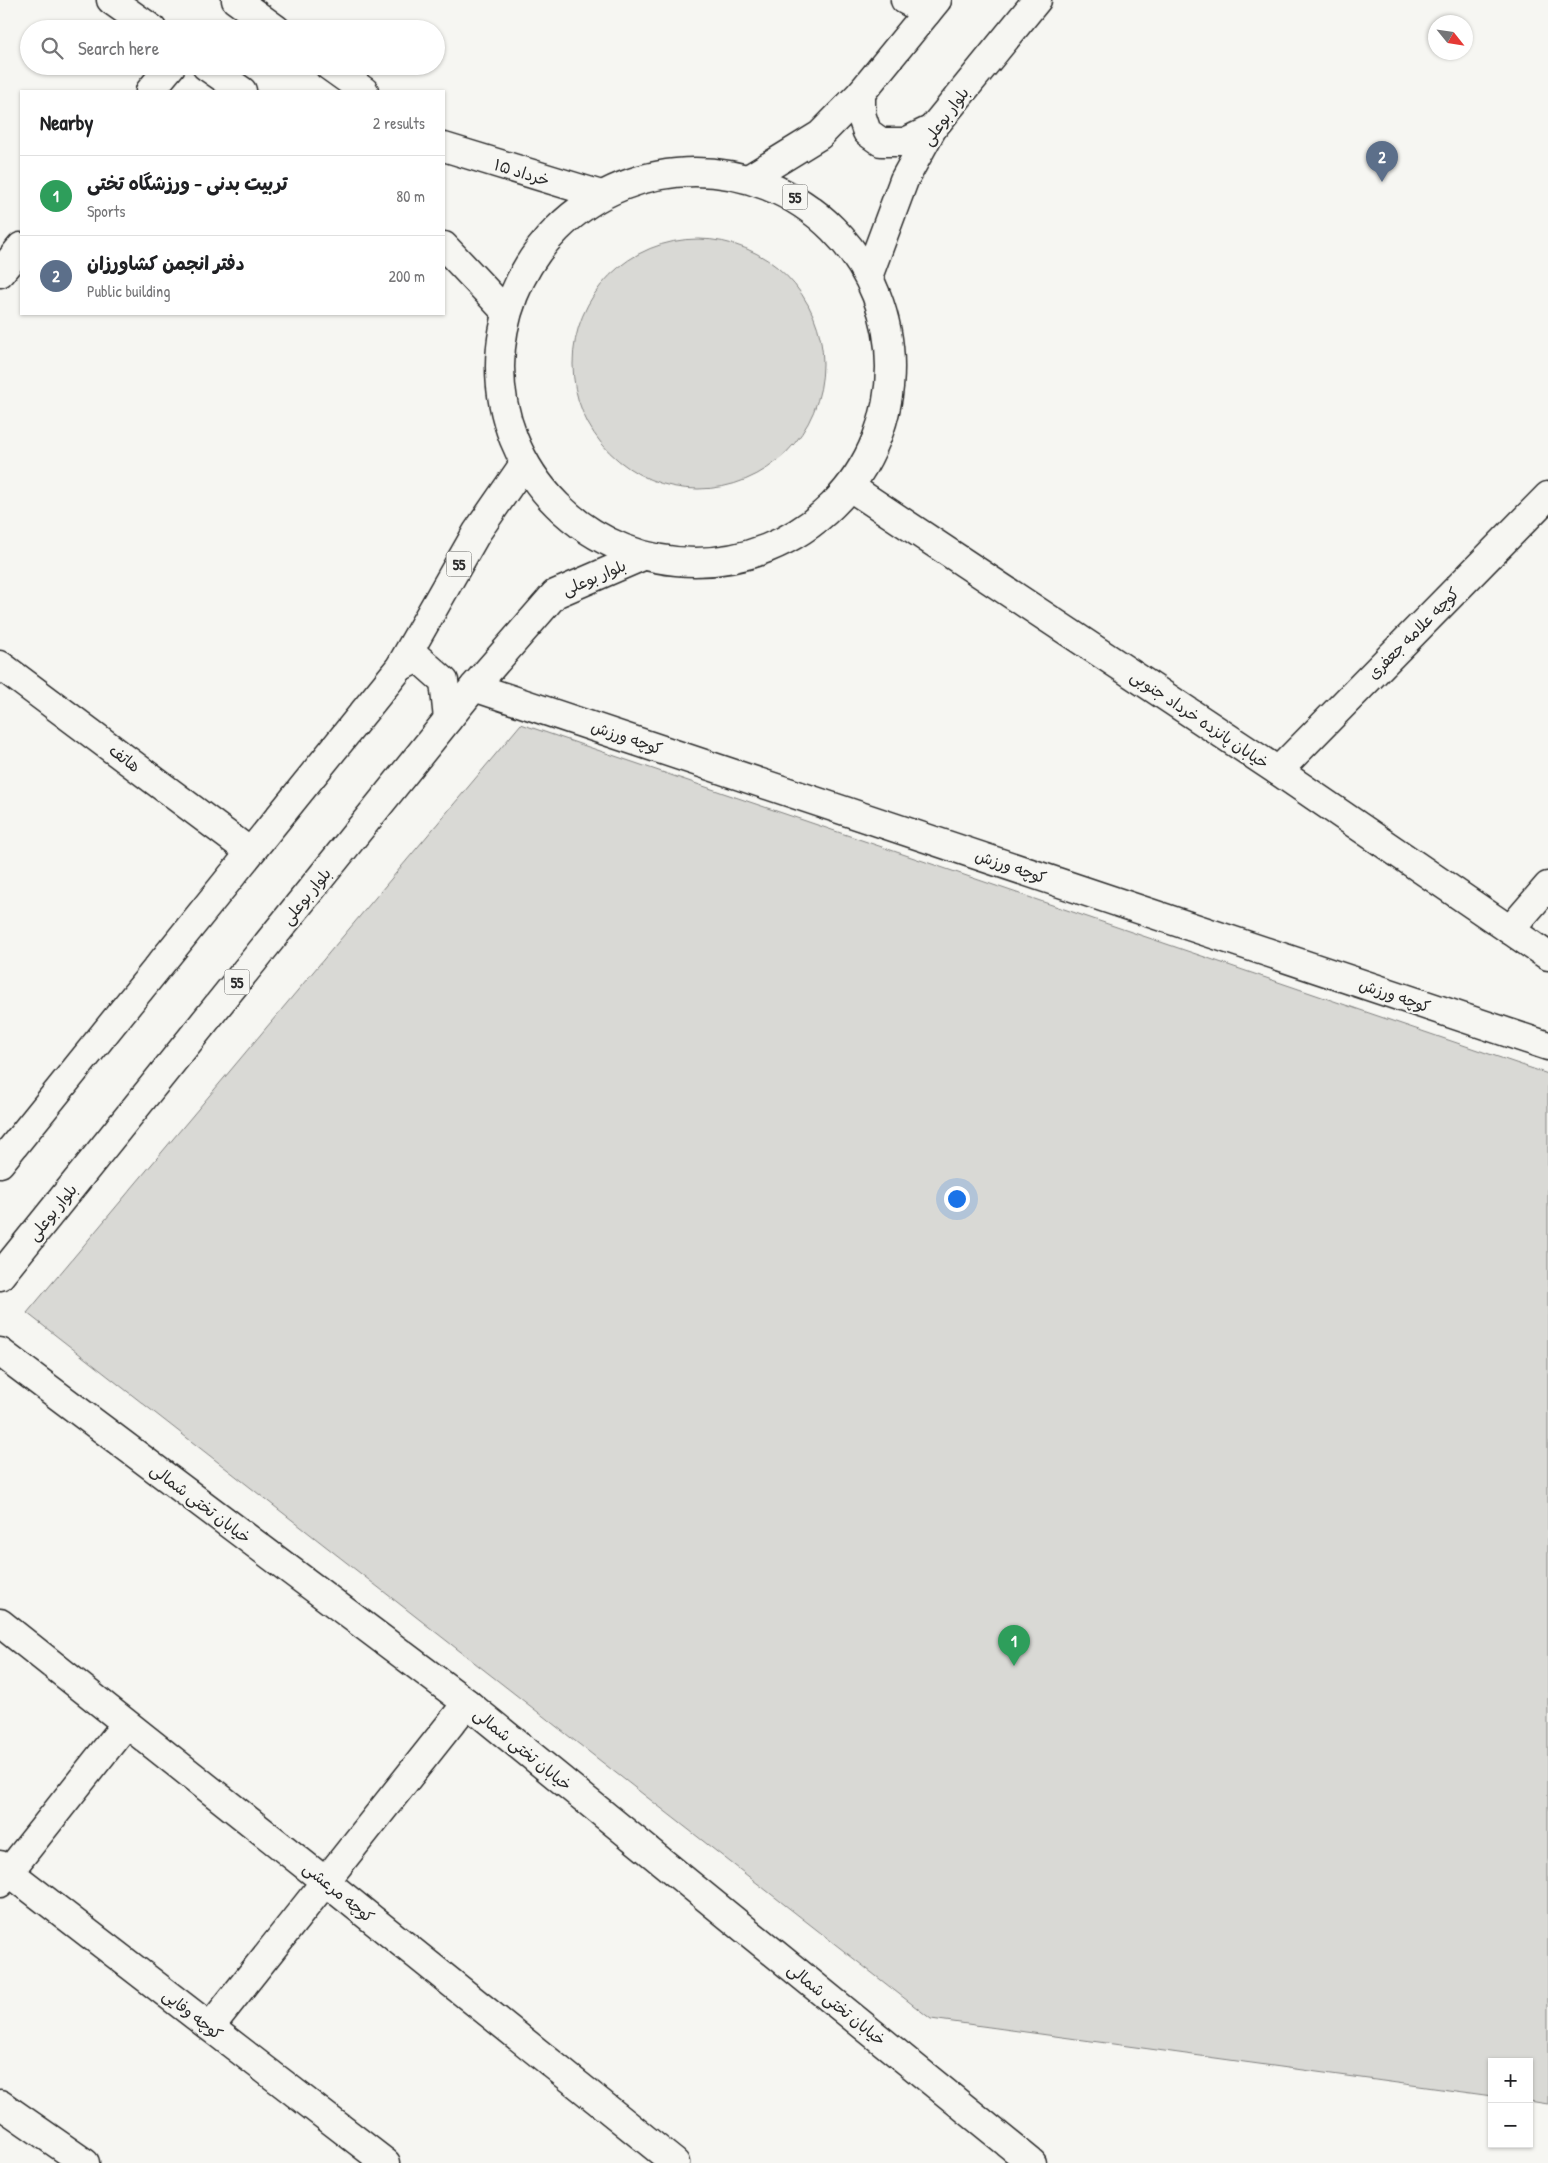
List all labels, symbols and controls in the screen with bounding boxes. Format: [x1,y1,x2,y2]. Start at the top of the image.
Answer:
north arrow [1428,15,1473,60]
search box [20,20,445,75]
icon: search [38,34,66,62]
text: Search here [78,35,159,61]
street label: بلوار بوعلی [916,82,974,150]
text: Nearby [40,108,93,137]
text: 2 results [373,112,425,134]
pin: 2 [1366,141,1398,182]
street label: ۱۵ خرداد [491,153,553,191]
text: تربیت بدنی - ورزشگاه تختی [87,170,288,196]
road number: 55 [782,184,808,210]
text: 1 [53,185,59,207]
text: 80 m [396,185,425,207]
text: Sports [87,200,125,222]
text: دفتر انجمن کشاورزان [87,250,245,276]
text: 2 [52,265,60,287]
text: 200 m [389,265,425,287]
text: Public building [87,280,170,302]
road number: 55 [446,552,472,576]
street label: بلوار بوعلی [559,554,629,600]
street label: کوچه علامه جعفری [1362,582,1464,684]
street label: خیابان پانزده خرداد جنوبی [1126,664,1274,774]
street label: کوچه ورزش [588,715,666,759]
street label: هاتف [105,739,145,777]
street label: کوچه ورزش [972,844,1050,888]
street label: بلوار بوعلی [276,863,336,929]
road number: 55 [224,970,250,994]
street label: کوچه ورزش [1356,973,1434,1017]
street label: بلوار بوعلی [22,1179,82,1245]
your location [944,1186,970,1212]
street label: خیابان تختی شمالی [146,1458,256,1548]
pin: 1 [998,1625,1030,1666]
street label: خیابان تختی شمالی [469,1703,577,1795]
street label: کوچه مرعشی [299,1857,379,1927]
street label: خیابان تختی شمالی [783,1958,891,2050]
street label: کوچه وفایی [158,1984,228,2044]
map controls [1488,2058,1533,2148]
button: + [1488,2058,1533,2103]
button: − [1488,2103,1533,2148]

